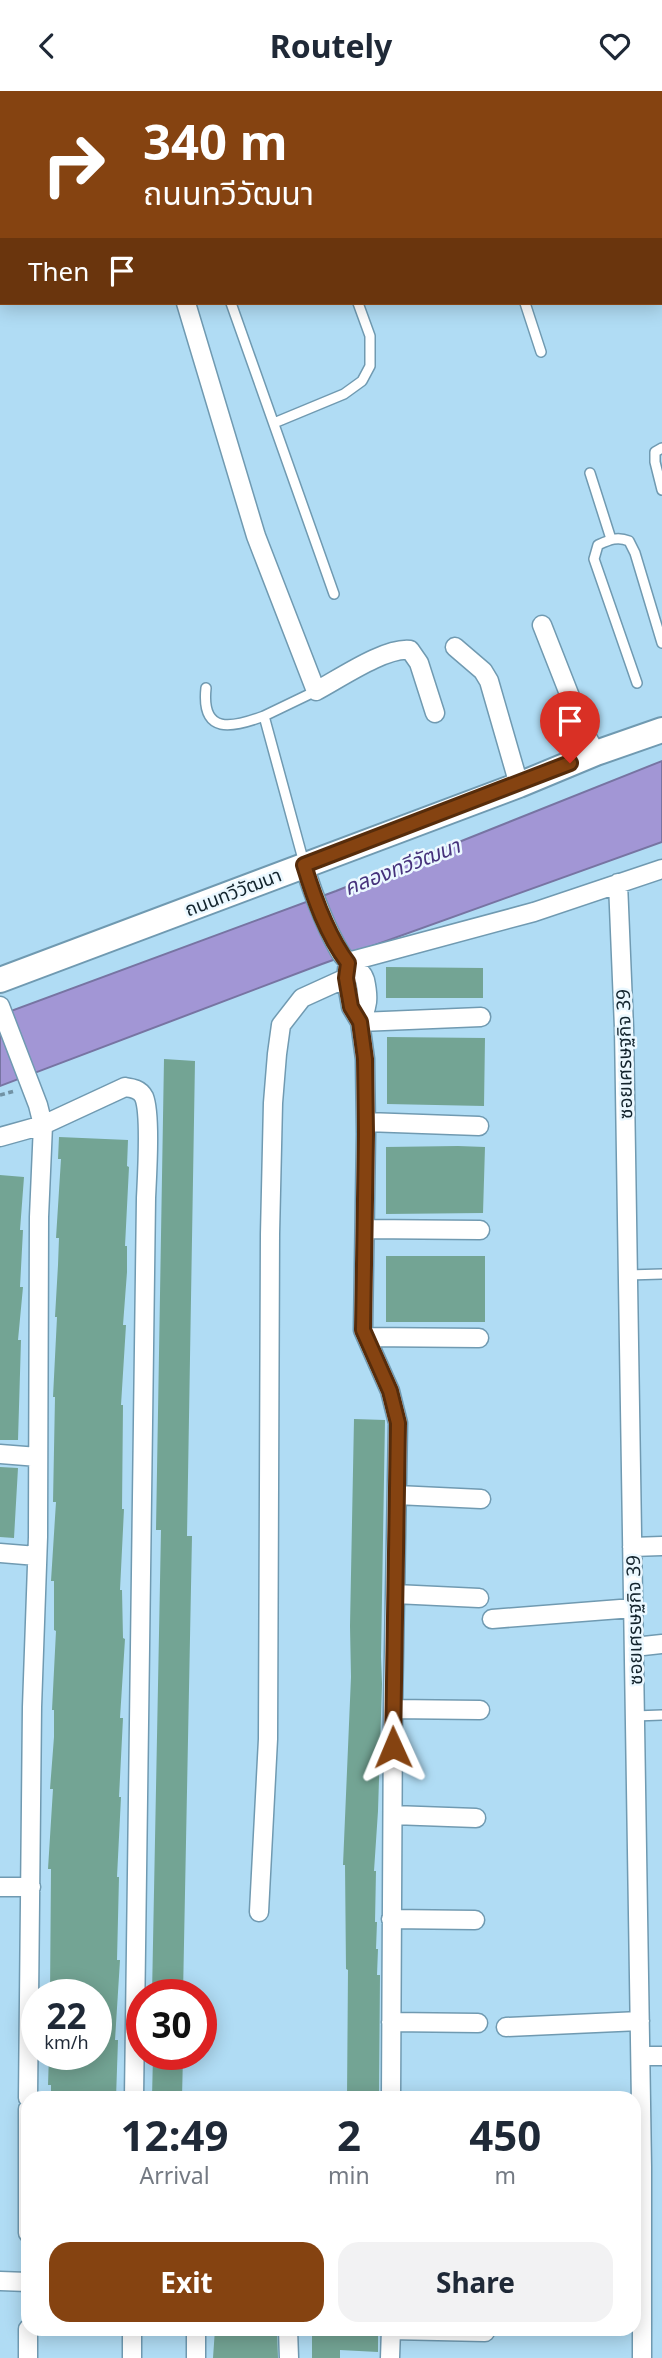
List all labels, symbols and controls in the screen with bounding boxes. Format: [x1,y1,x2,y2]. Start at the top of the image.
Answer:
text: Routely [270,24,392,67]
icon: back [28,27,66,65]
icon: heart [596,27,634,65]
text: 340 m [143,108,288,174]
icon: right [28,119,119,210]
text: ถนนทวีวัฒนา [143,171,314,214]
icon: arrive [103,252,141,290]
text: Then [28,253,89,289]
pin [540,691,600,763]
icon: arrive [551,702,589,740]
water label: คลองทวีวัฒนา [340,831,465,901]
street label: ถนนทวีวัฒนา [181,862,285,922]
street label: ซอยเศรษฐกิจ 39 [610,989,638,1119]
street label: ซอยเศรษฐกิจ 39 [620,1555,648,1685]
position arrow [356,1710,430,1784]
speed limit sign: 30 [126,1979,217,2070]
text: 22 [46,1992,87,2039]
text: km/h [44,2030,89,2054]
text: 12:49 [121,2106,228,2163]
text: 2 [337,2106,361,2163]
text: 450 [469,2106,541,2163]
text: Arrival [139,2159,210,2191]
text: min [328,2159,370,2191]
text: m [495,2159,516,2191]
button: Exit [49,2242,324,2322]
button: Share [338,2242,613,2322]

